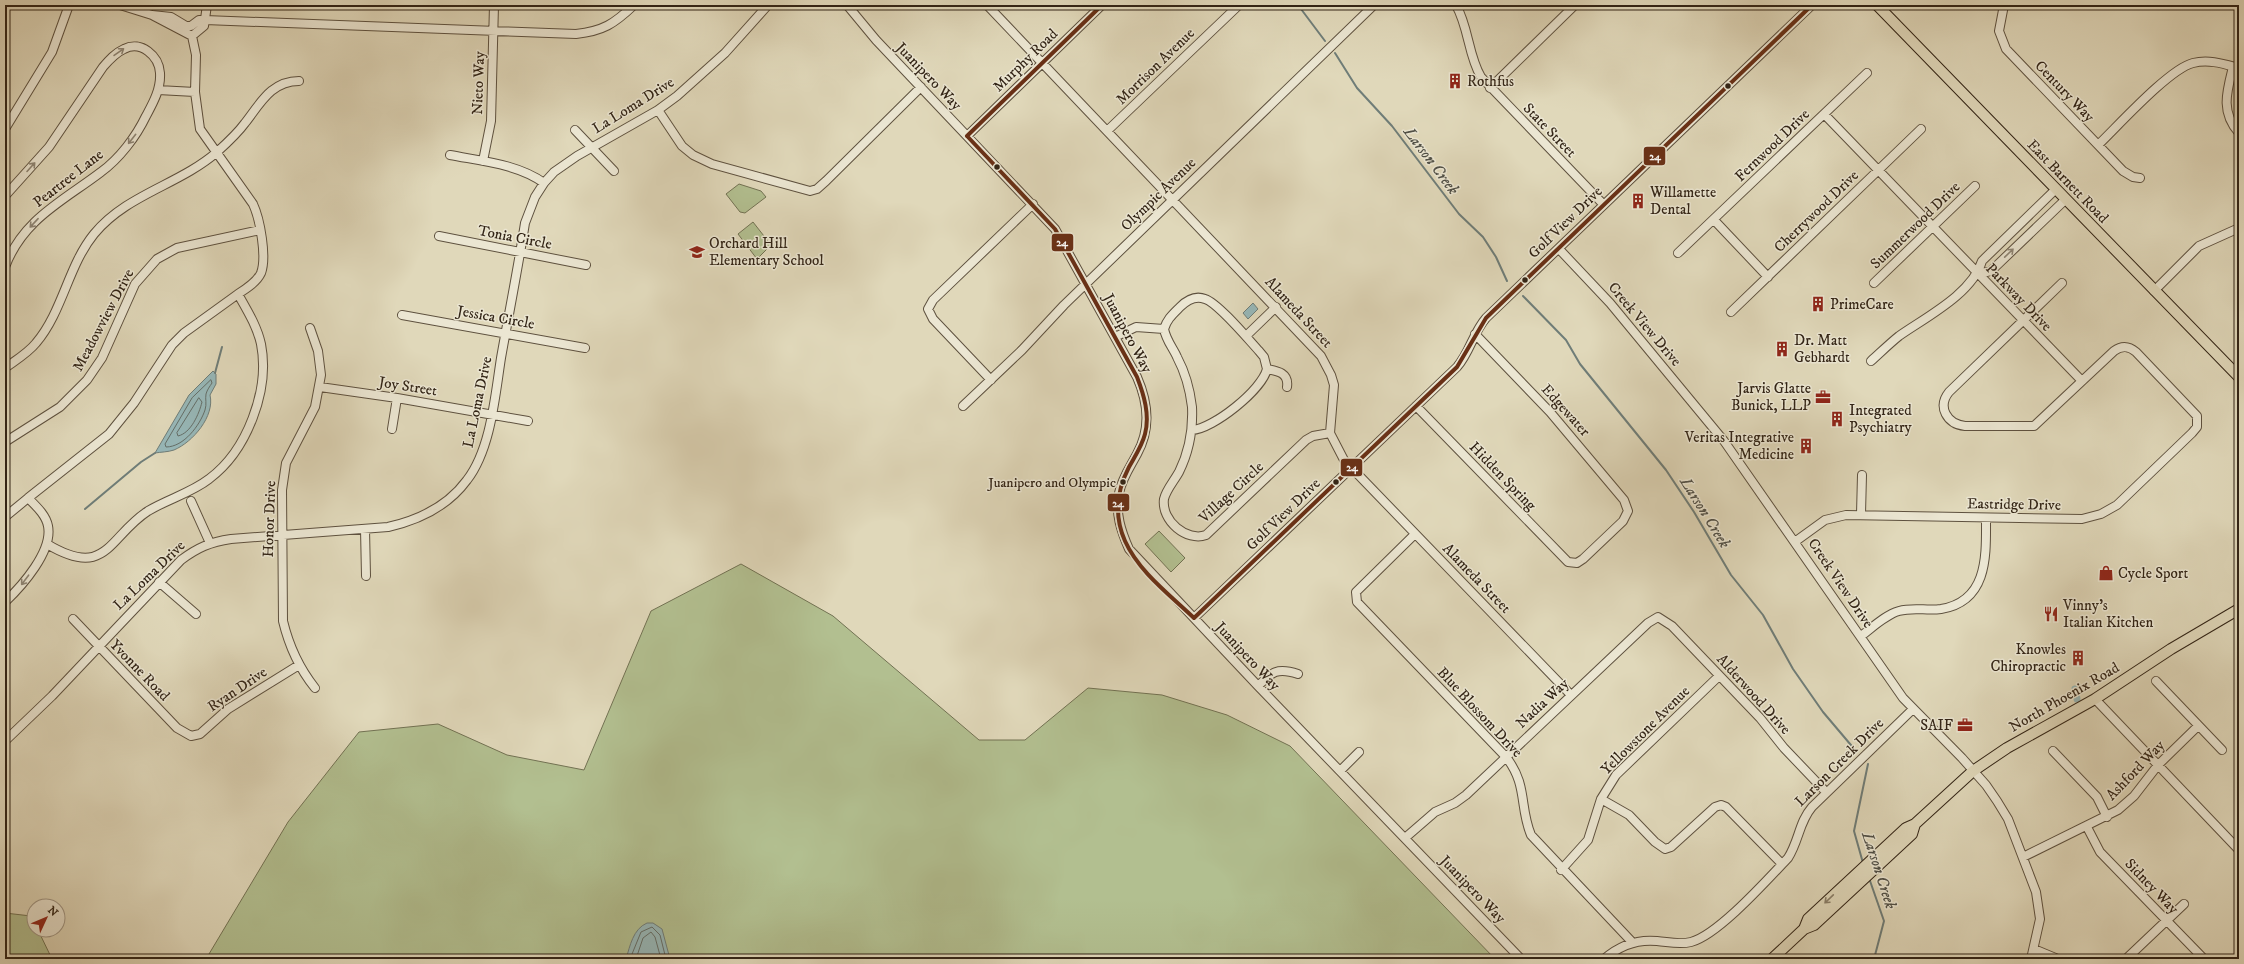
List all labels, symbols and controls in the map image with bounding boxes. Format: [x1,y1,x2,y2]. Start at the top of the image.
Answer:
street label: Murphy Road [989,24,1062,96]
street label: Morrison Avenue [1112,24,1199,109]
street label: Juanipero Way [890,37,966,115]
one-way arrow [113,48,124,56]
street label: Nieto Way [468,50,489,115]
street label: Century Way [2031,57,2099,127]
building icon: Rothfus [1446,72,1464,90]
place label: Rothfus [1467,72,1514,91]
street label: La Loma Drive [589,73,678,138]
unlabelled marker [1723,81,1733,91]
street label: State Street [1519,99,1580,162]
street label: Fernwood Drive [1731,105,1814,186]
water label: Larson Creek [1399,122,1463,199]
one-way arrow [127,133,136,144]
street label: East Barnett Road [2023,135,2113,228]
street label: Peartree Lane [29,145,107,212]
line badge: 24 [1643,146,1666,166]
text: 24 [1649,150,1662,164]
street label: Olympic Avenue [1117,154,1200,235]
one-way arrow [26,162,36,172]
unlabelled marker [992,162,1002,172]
street label: Cherrywood Drive [1770,166,1863,257]
street label: Summerwood Drive [1866,178,1964,273]
street label: Golf View Drive [1524,182,1606,262]
place label: Willamette Dental [1649,183,1716,219]
building icon: Willamette Dental [1629,192,1647,210]
one-way arrow [29,218,39,228]
street label: Tonia Circle [476,221,553,254]
line badge: 24 [1051,233,1074,252]
place label: Orchard Hill Elementary School [709,234,824,270]
text: 24 [1056,236,1069,250]
school or university icon: Orchard Hill Elementary School [688,243,706,261]
one-way arrow [2004,249,2014,258]
street label: Parkway Drive [1981,259,2056,335]
street label: Meadowview Drive [68,266,138,375]
street label: Alameda Street [1261,273,1337,352]
unlabelled marker [1520,275,1530,285]
street label: Creek View Drive [1604,278,1685,370]
street label: Juanipero Way [1098,289,1157,377]
building icon: PrimeCare [1809,295,1827,313]
place label: PrimeCare [1830,295,1894,314]
street label: Jessica Circle [454,301,536,334]
place label: Dr. Matt Gebhardt [1794,331,1850,367]
building icon: Dr. Matt Gebhardt [1773,340,1791,358]
street label: La Loma Drive [459,355,496,449]
street label: Joy Street [375,372,439,401]
place label: Jarvis Glatte Bunick, LLP [1731,379,1811,415]
street label: Edgewater [1537,380,1594,441]
office icon: Jarvis Glatte Bunick, LLP [1814,388,1832,406]
place label: Integrated Psychiatry [1849,401,1913,437]
building icon: Integrated Psychiatry [1828,410,1846,428]
place label: Veritas Integrative Medicine [1684,428,1794,464]
building icon: Veritas Integrative Medicine [1797,437,1815,455]
street label: Hidden Spring [1465,438,1541,515]
street label: Village Circle [1194,458,1268,528]
line badge: 24 [1340,458,1363,477]
text: 24 [1346,461,1359,475]
water label: Larson Creek [1675,473,1735,552]
place label: Juanipero and Olympic [986,474,1116,492]
street label: Golf View Drive [1242,474,1324,554]
marker: Juanipero and Olympic [1118,477,1128,487]
unlabelled marker [1331,477,1341,487]
street label: Honor Drive [259,480,280,558]
line badge: 24 [1107,493,1130,512]
street label: Eastridge Drive [1967,494,2061,515]
text: 24 [1112,497,1125,511]
street label: Creek View Drive [1804,535,1878,632]
street label: La Loma Drive [109,536,189,614]
street label: Alameda Street [1438,539,1515,618]
shop icon: Cycle Sport [2097,564,2115,582]
place label: Cycle Sport [2118,564,2188,583]
one-way arrow [21,574,29,585]
place label: Vinny's Italian Kitchen [2062,596,2154,632]
restaurant icon: Vinny's Italian Kitchen [2042,605,2060,623]
street label: Juanipero Way [1210,617,1285,695]
street label: Yvonne Road [106,636,174,706]
place label: Knowles Chiropractic [1990,640,2067,676]
building icon: Knowles Chiropractic [2069,649,2087,667]
street label: Alderwood Drive [1713,650,1795,738]
street label: North Phoenix Road [2006,658,2123,737]
street label: Ryan Drive [204,663,271,716]
street label: Blue Blossom Drive [1433,663,1526,762]
street label: Nadia Way [1512,673,1573,733]
street label: Yellowstone Avenue [1597,682,1694,779]
street label: Larson Creek Drive [1791,714,1888,811]
place label: SAIF [1920,716,1953,735]
office icon: SAIF [1956,716,1974,734]
street label: Ashford Way [2102,735,2170,805]
water label: Larson Creek [1857,828,1901,912]
street label: Juanipero Way [1434,850,1510,928]
street label: Sidney Way [2121,855,2183,919]
one-way arrow [1824,894,1834,904]
north arrow [26,898,66,938]
text: N [44,904,61,920]

